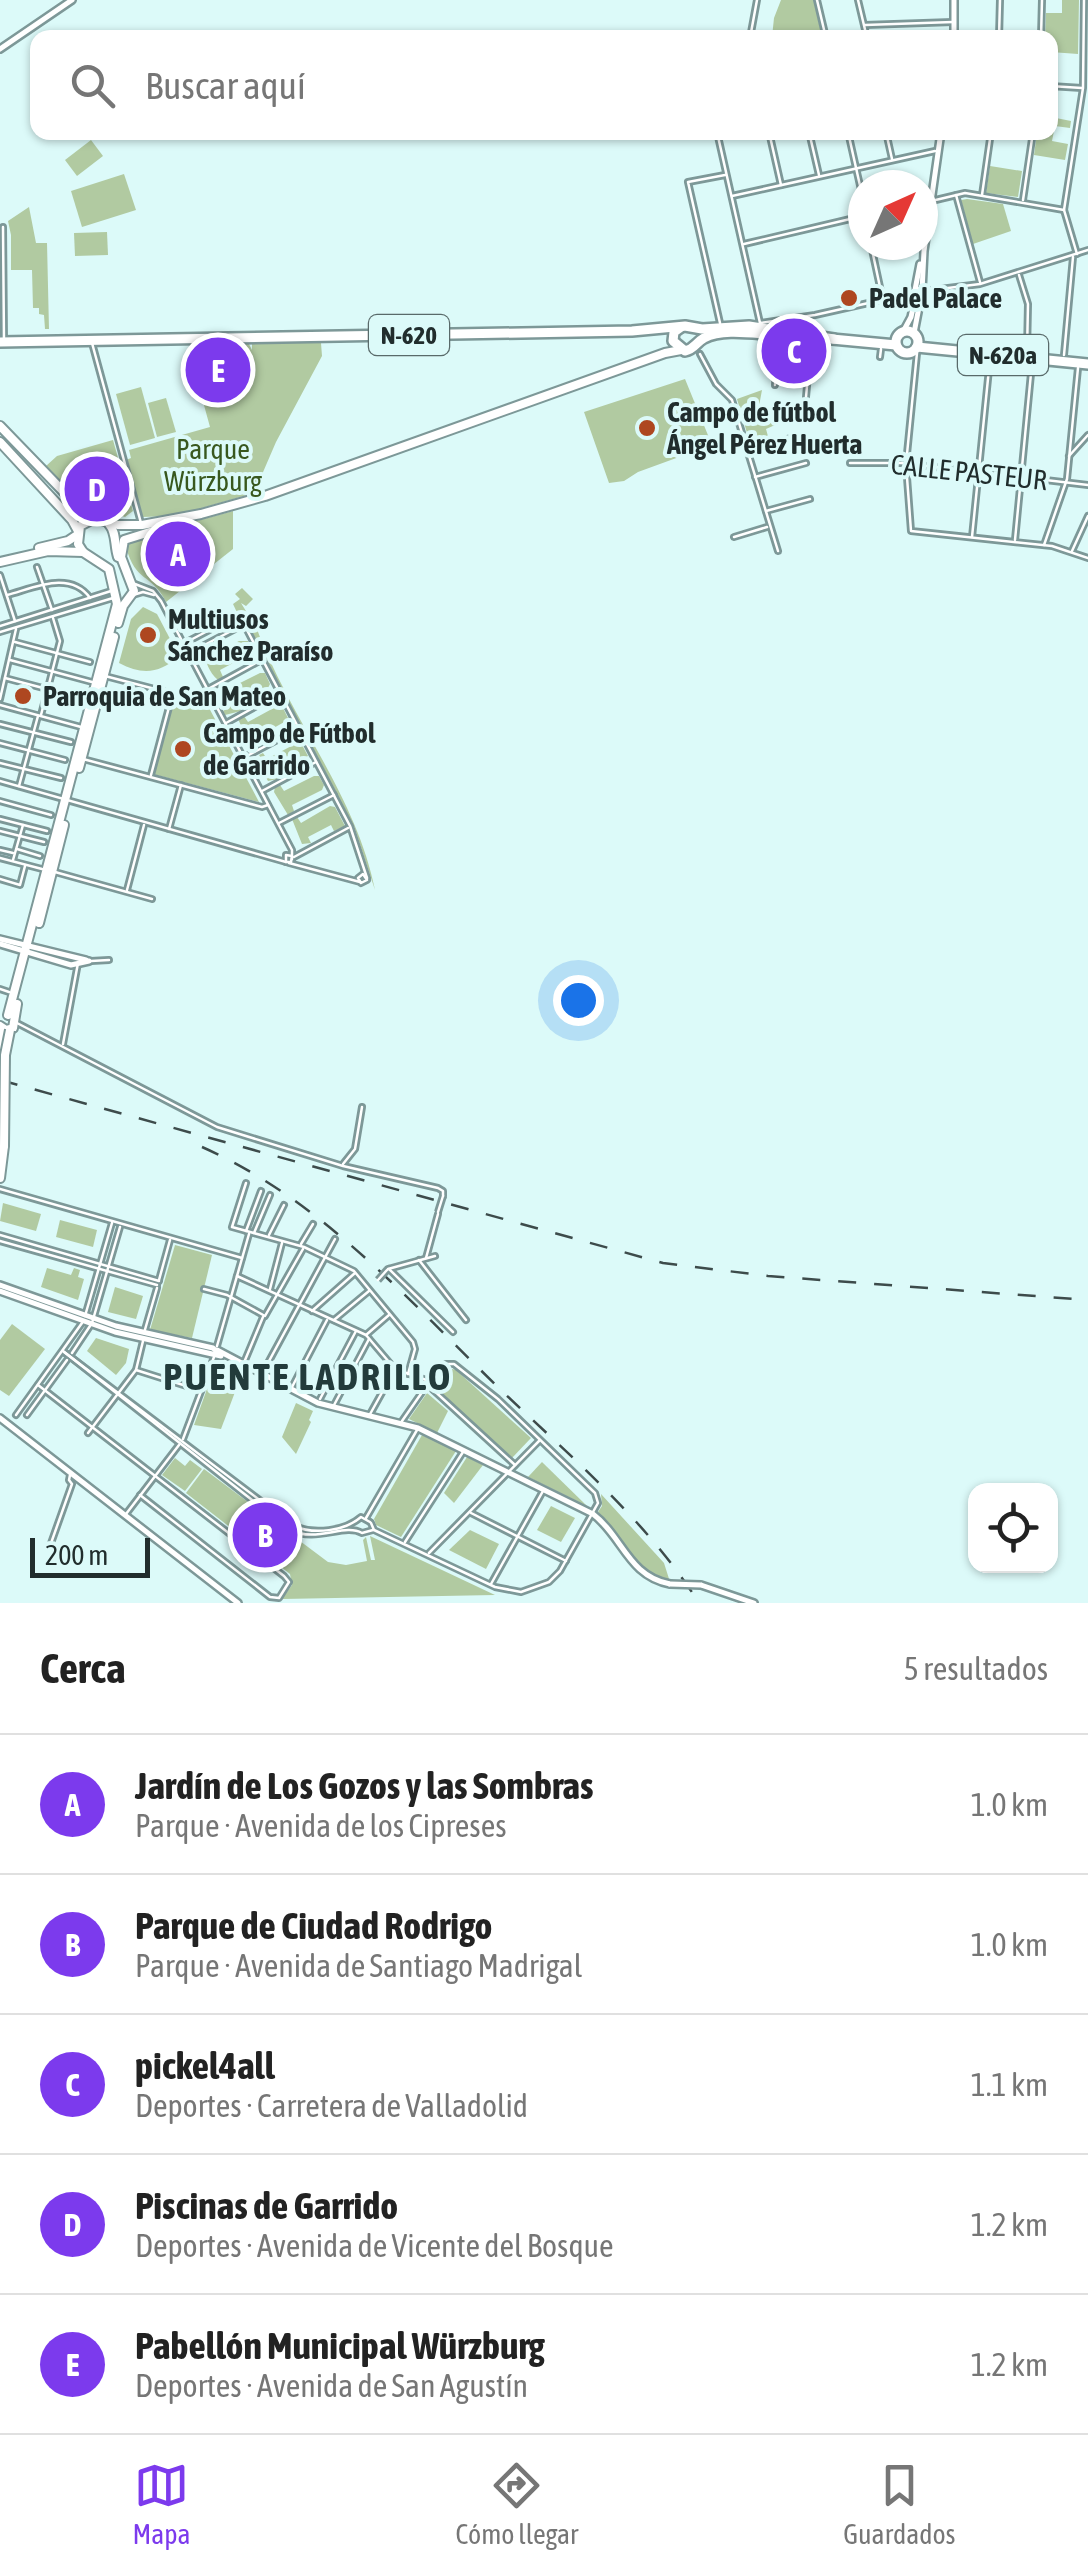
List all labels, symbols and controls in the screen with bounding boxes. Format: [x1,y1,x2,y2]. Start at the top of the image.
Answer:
search box [30,30,1058,140]
icon: search [65,58,120,113]
text: Buscar aquí [145,64,306,107]
north arrow [848,170,938,260]
place label: Padel Palace [869,282,1002,314]
marker: Padel Palace [838,287,860,309]
pin: C [762,314,826,388]
road number: N-620 [369,315,449,355]
pin: E [186,332,250,408]
road number: N-620a [958,335,1048,375]
place label: Campo de fútbol Ángel Pérez Huerta [666,396,862,460]
marker: Campo de fútbol Ángel Pérez Huerta [636,417,658,439]
park label: Parque Würzburg [164,433,262,497]
street label: CALLE PASTEUR [889,448,1049,496]
pin: D [64,452,130,526]
pin: A [146,516,210,592]
place label: Multiusos Sánchez Paraíso [168,603,333,667]
marker: Multiusos Sánchez Paraíso [137,624,159,646]
place label: Parroquia de San Mateo [43,680,286,712]
marker: Parroquia de San Mateo [12,685,34,707]
place label: Campo de Fútbol de Garrido [203,717,376,781]
marker: Campo de Fútbol de Garrido [172,738,194,760]
your location [553,975,604,1026]
district label: PUENTE LADRILLO [163,1355,453,1398]
map controls [968,1483,1058,1573]
button: locate [968,1483,1058,1573]
pin: B [232,1498,298,1572]
scale bar [30,1533,150,1578]
text: 200 m [45,1539,108,1571]
text: Cerca [40,1644,125,1692]
text: 5 resultados [904,1650,1048,1687]
text: Jardín de Los Gozos y las Sombras [135,1764,593,1807]
text: A [65,1786,80,1823]
text: 1.0 km [971,1786,1048,1823]
text: Parque · Avenida de los Cipreses [135,1807,507,1844]
text: Parque de Ciudad Rodrigo [135,1904,492,1947]
text: B [65,1926,80,1963]
text: 1.0 km [971,1926,1048,1963]
text: Parque · Avenida de Santiago Madrigal [135,1947,582,1984]
text: pickel4all [135,2044,275,2087]
text: C [65,2066,80,2103]
text: 1.1 km [971,2066,1048,2103]
text: Deportes · Carretera de Valladolid [135,2087,528,2124]
text: Piscinas de Garrido [135,2184,398,2227]
text: D [64,2206,81,2243]
text: 1.2 km [971,2206,1048,2243]
text: Deportes · Avenida de Vicente del Bosque [135,2227,614,2264]
text: Pabellón Municipal Würzburg [135,2324,545,2367]
text: E [66,2346,79,2383]
text: 1.2 km [971,2346,1048,2383]
text: Deportes · Avenida de San Agustín [135,2367,528,2404]
tab: Mapa [132,2458,191,2550]
tab: Cómo llegar [455,2458,578,2550]
tab: Guardados [843,2458,956,2550]

